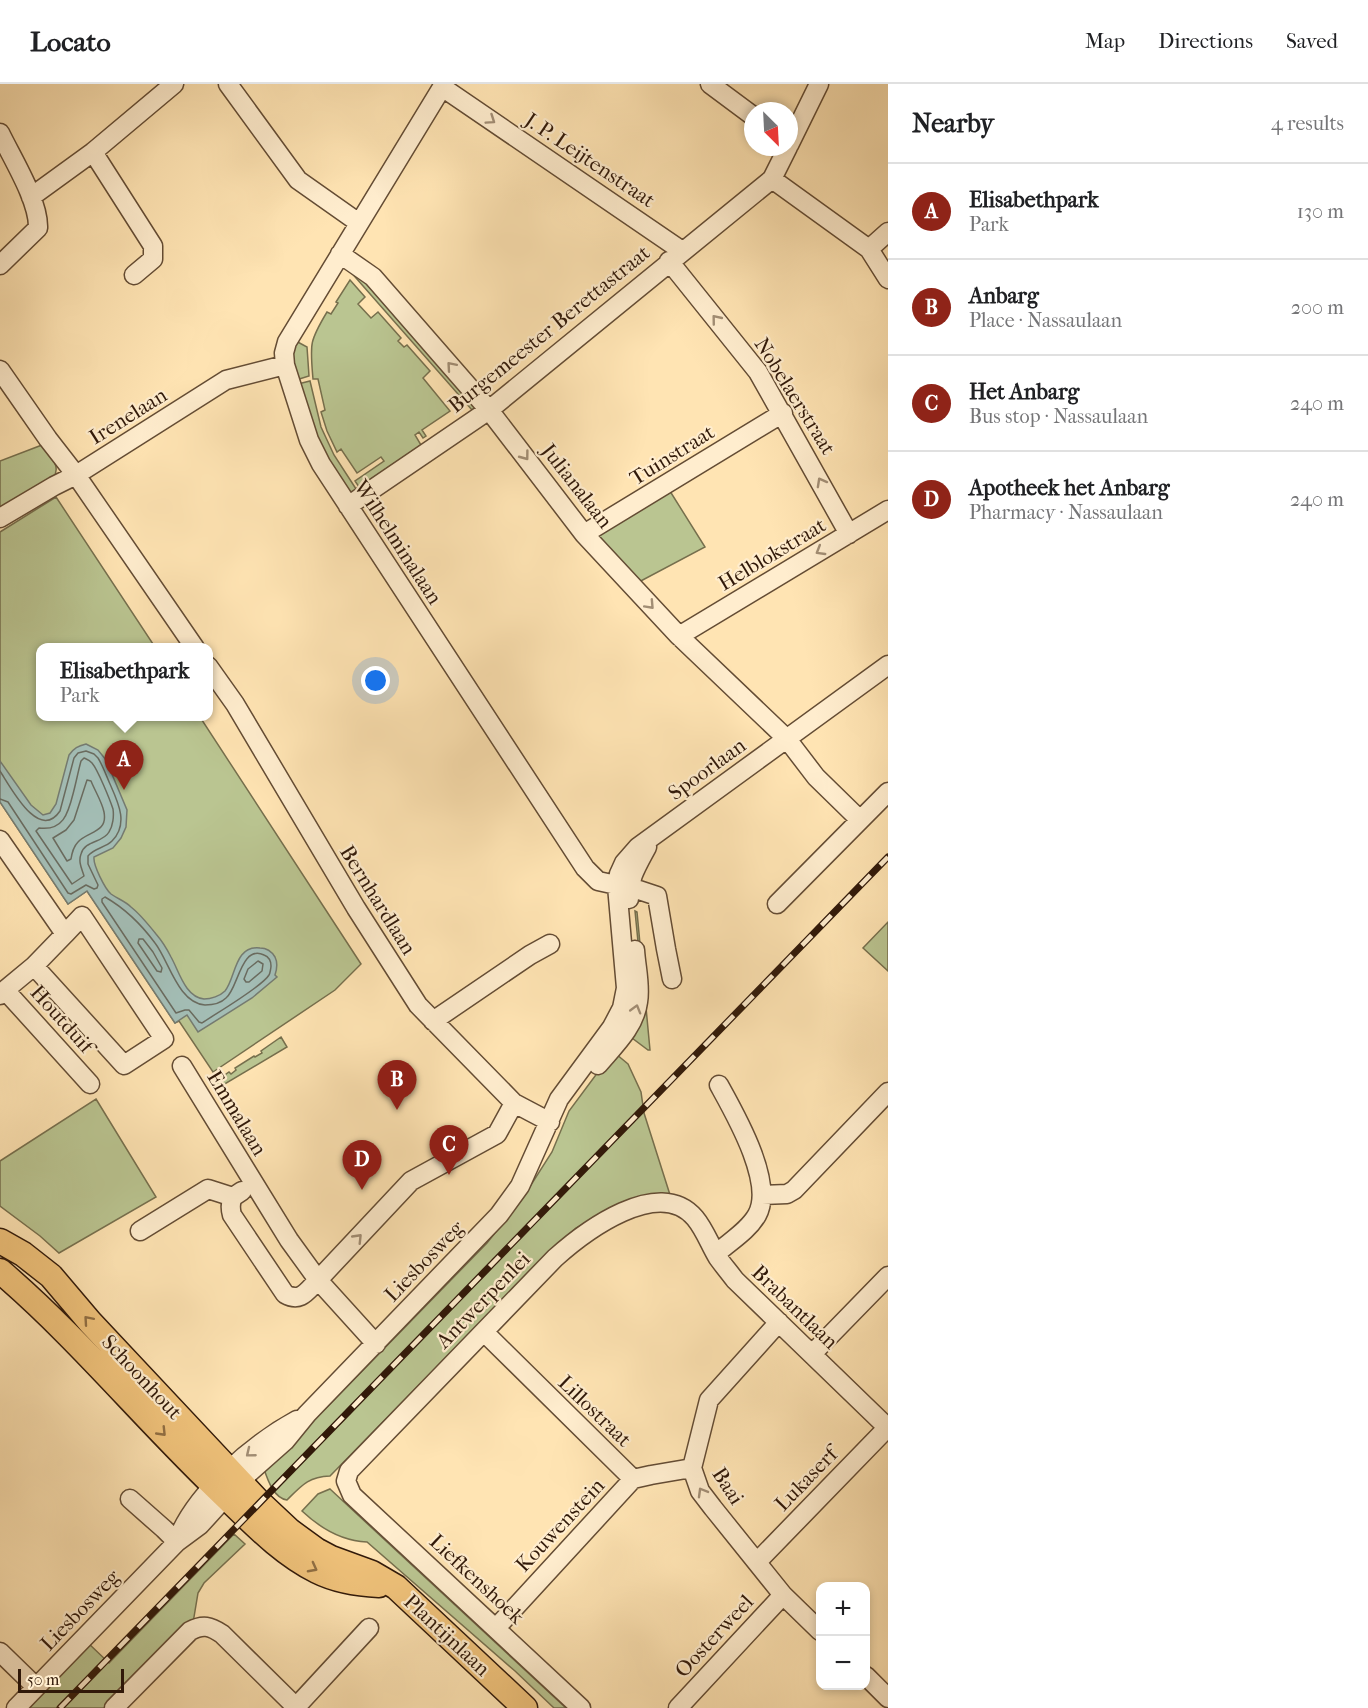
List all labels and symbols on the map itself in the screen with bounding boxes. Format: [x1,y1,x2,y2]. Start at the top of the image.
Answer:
north arrow [744,102,798,156]
street label: J. P. Leijtenstraat [519,107,660,213]
one-way arrow [484,113,495,124]
street label: Burgemeester Berettastraat [443,240,655,418]
one-way arrow [712,315,723,326]
street label: Nobelaerstraat [749,333,841,459]
one-way arrow [447,362,458,373]
street label: Irenelaan [85,383,171,449]
street label: Tuinstraat [625,419,719,490]
street label: Julianalaan [535,437,617,533]
one-way arrow [517,450,528,461]
street label: Wilhelminalaan [348,475,447,609]
one-way arrow [817,478,828,489]
street label: Helblokstraat [714,512,831,595]
one-way arrow [816,544,826,556]
one-way arrow [643,598,654,609]
your location [361,666,390,695]
street label: Spoorlaan [664,733,750,805]
pin: A [104,740,144,790]
street label: Bernhardlaan [335,841,421,959]
street label: Houtduif [25,980,101,1061]
one-way arrow [629,1004,641,1015]
pin: B [378,1060,416,1110]
street label: Emmalaan [202,1066,272,1160]
pin: C [430,1126,468,1175]
pin: D [342,1140,382,1190]
street label: Liesbosweg [380,1215,469,1306]
one-way arrow [350,1234,361,1245]
street label: Antwerpenlei [430,1247,535,1354]
street label: Brabantlaan [747,1260,843,1354]
one-way arrow [84,1316,95,1327]
street label: Schoonhout [97,1330,187,1425]
street label: Lillostraat [554,1370,637,1452]
one-way arrow [155,1425,166,1436]
street label: Lukaserf [770,1439,845,1516]
one-way arrow [246,1445,257,1456]
street label: Baai [707,1463,749,1509]
street label: Kouwenstein [511,1473,609,1577]
one-way arrow [698,1488,709,1498]
street label: Liefkenshoek [425,1529,529,1629]
one-way arrow [306,1561,317,1572]
street label: Liesbosweg [36,1564,125,1655]
street label: Plantijnlaan [399,1589,495,1681]
street label: Oosterweel [670,1590,758,1682]
scale bar [18,1666,124,1694]

